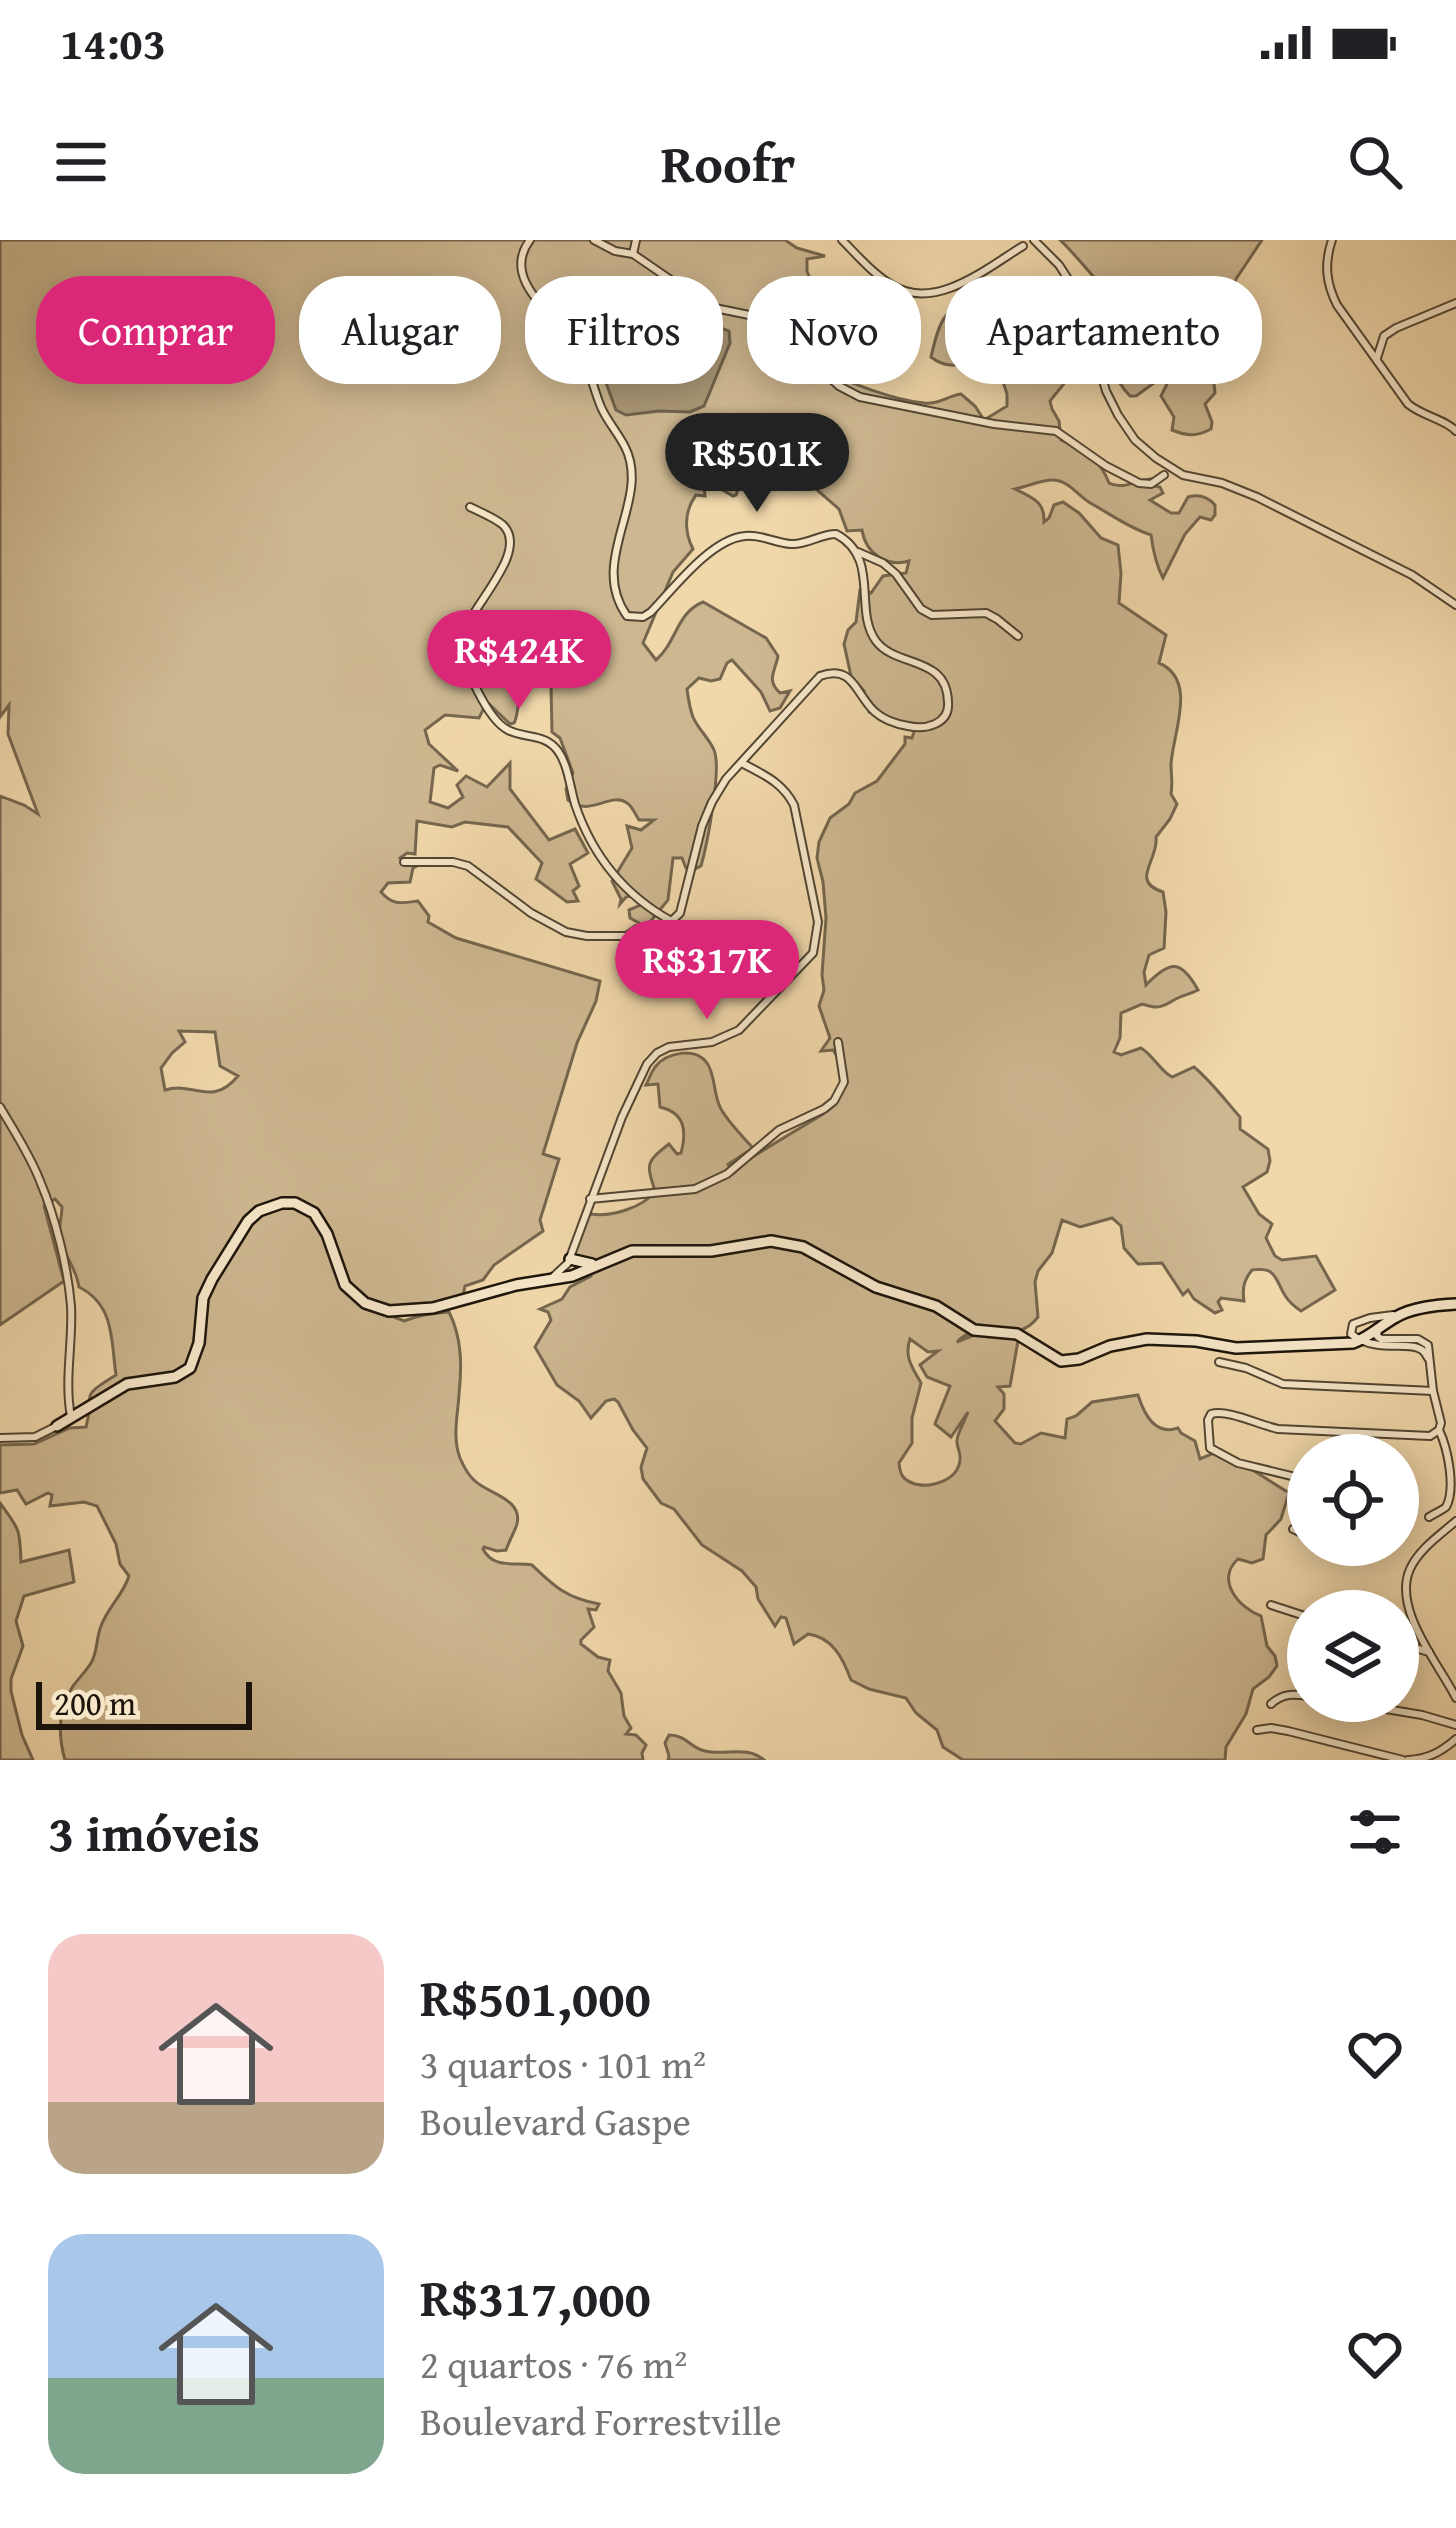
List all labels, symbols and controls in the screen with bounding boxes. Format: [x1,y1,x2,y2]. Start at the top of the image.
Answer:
text: 14:03 [60,10,166,75]
text: Roofr [661,123,795,202]
icon: menu [48,129,114,195]
icon: search [1342,129,1408,195]
chip: Comprar [36,276,275,384]
chip: Alugar [299,276,501,384]
chip: Filtros [525,276,723,384]
chip: Novo [747,276,921,384]
chip: Apartamento [945,276,1262,384]
pin: R$501K [659,413,855,515]
text: R$501K [692,423,822,480]
pin: R$424K [421,610,617,712]
text: R$424K [454,620,584,677]
pin: R$317K [609,920,805,1022]
text: R$317K [642,930,772,987]
map controls [1287,1434,1419,1722]
button: locate [1287,1434,1419,1566]
button: layers [1287,1590,1419,1722]
scale bar [36,1676,252,1729]
text: 200 m [54,1679,136,1727]
text: 3 imóveis [48,1795,260,1870]
icon: filters [1342,1799,1408,1865]
text: R$501,000 [420,1960,651,2035]
icon: home [144,1982,288,2126]
icon: heart [1342,2021,1408,2087]
text: 3 quartos · 101 m² [420,2035,706,2092]
text: Boulevard Gaspe [420,2092,691,2149]
text: R$317,000 [420,2260,651,2335]
icon: home [144,2282,288,2426]
icon: heart [1342,2321,1408,2387]
text: 2 quartos · 76 m² [420,2335,687,2392]
text: Boulevard Forrestville [420,2392,782,2449]

